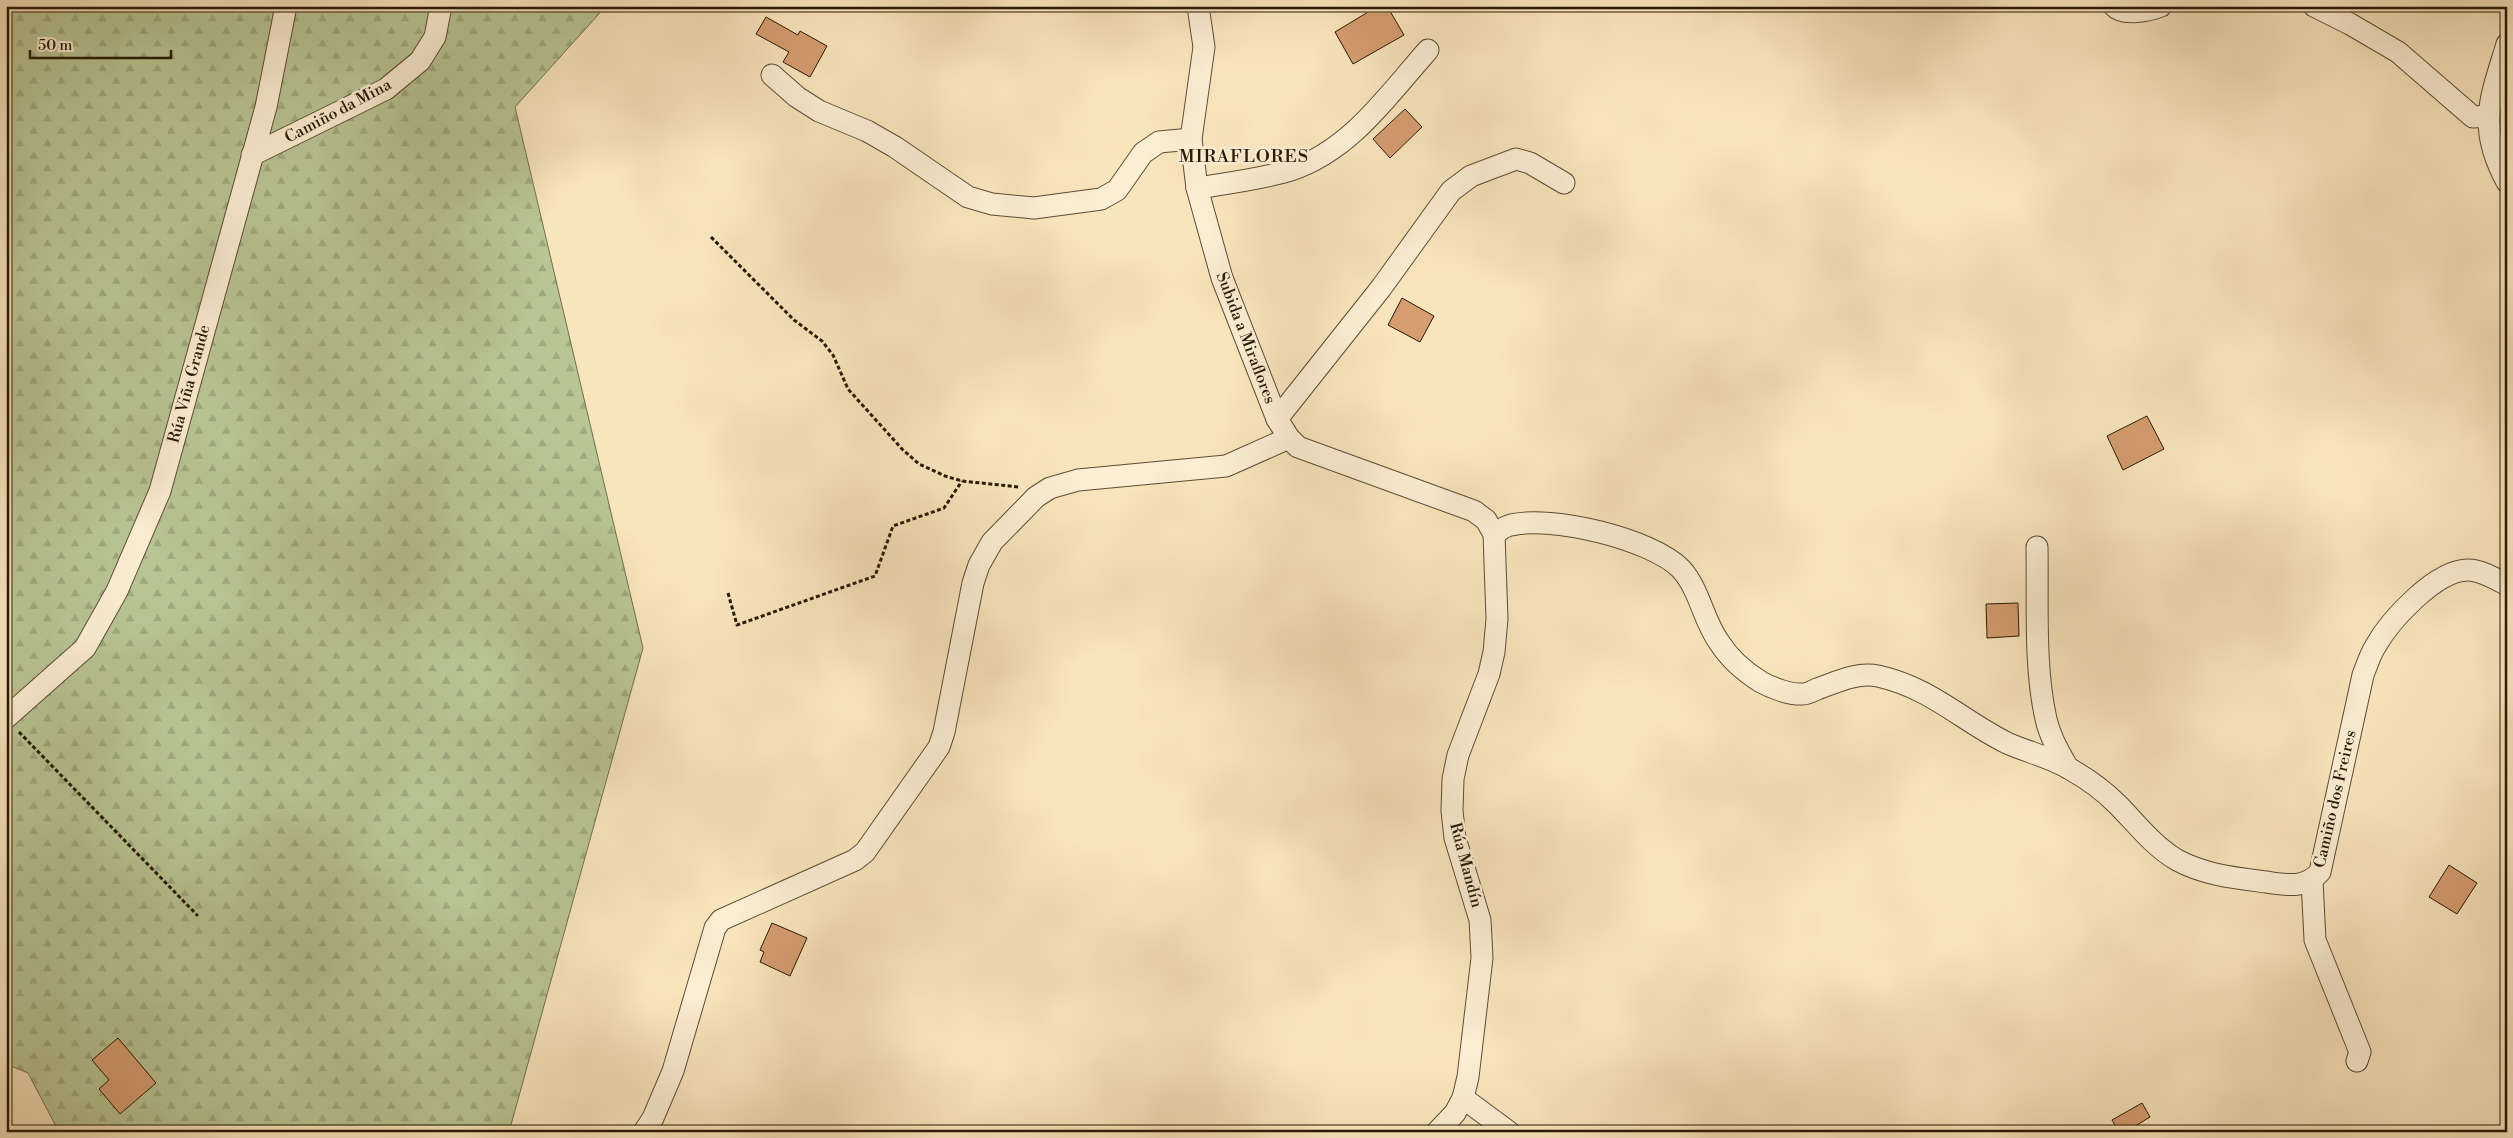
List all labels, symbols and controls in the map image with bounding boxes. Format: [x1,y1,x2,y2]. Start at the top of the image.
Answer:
scale bar [30,28,171,60]
text: 50 m [38,36,72,55]
street label: Camiño da Mina [281,74,395,147]
district label: MIRAFLORES [1179,145,1309,168]
street label: Subida a Miraflores [1212,269,1280,407]
street label: Rúa Viña Grande [164,323,214,445]
street label: Camiño dos Freires [2309,728,2361,870]
street label: Rúa Mandín [1445,820,1487,910]

